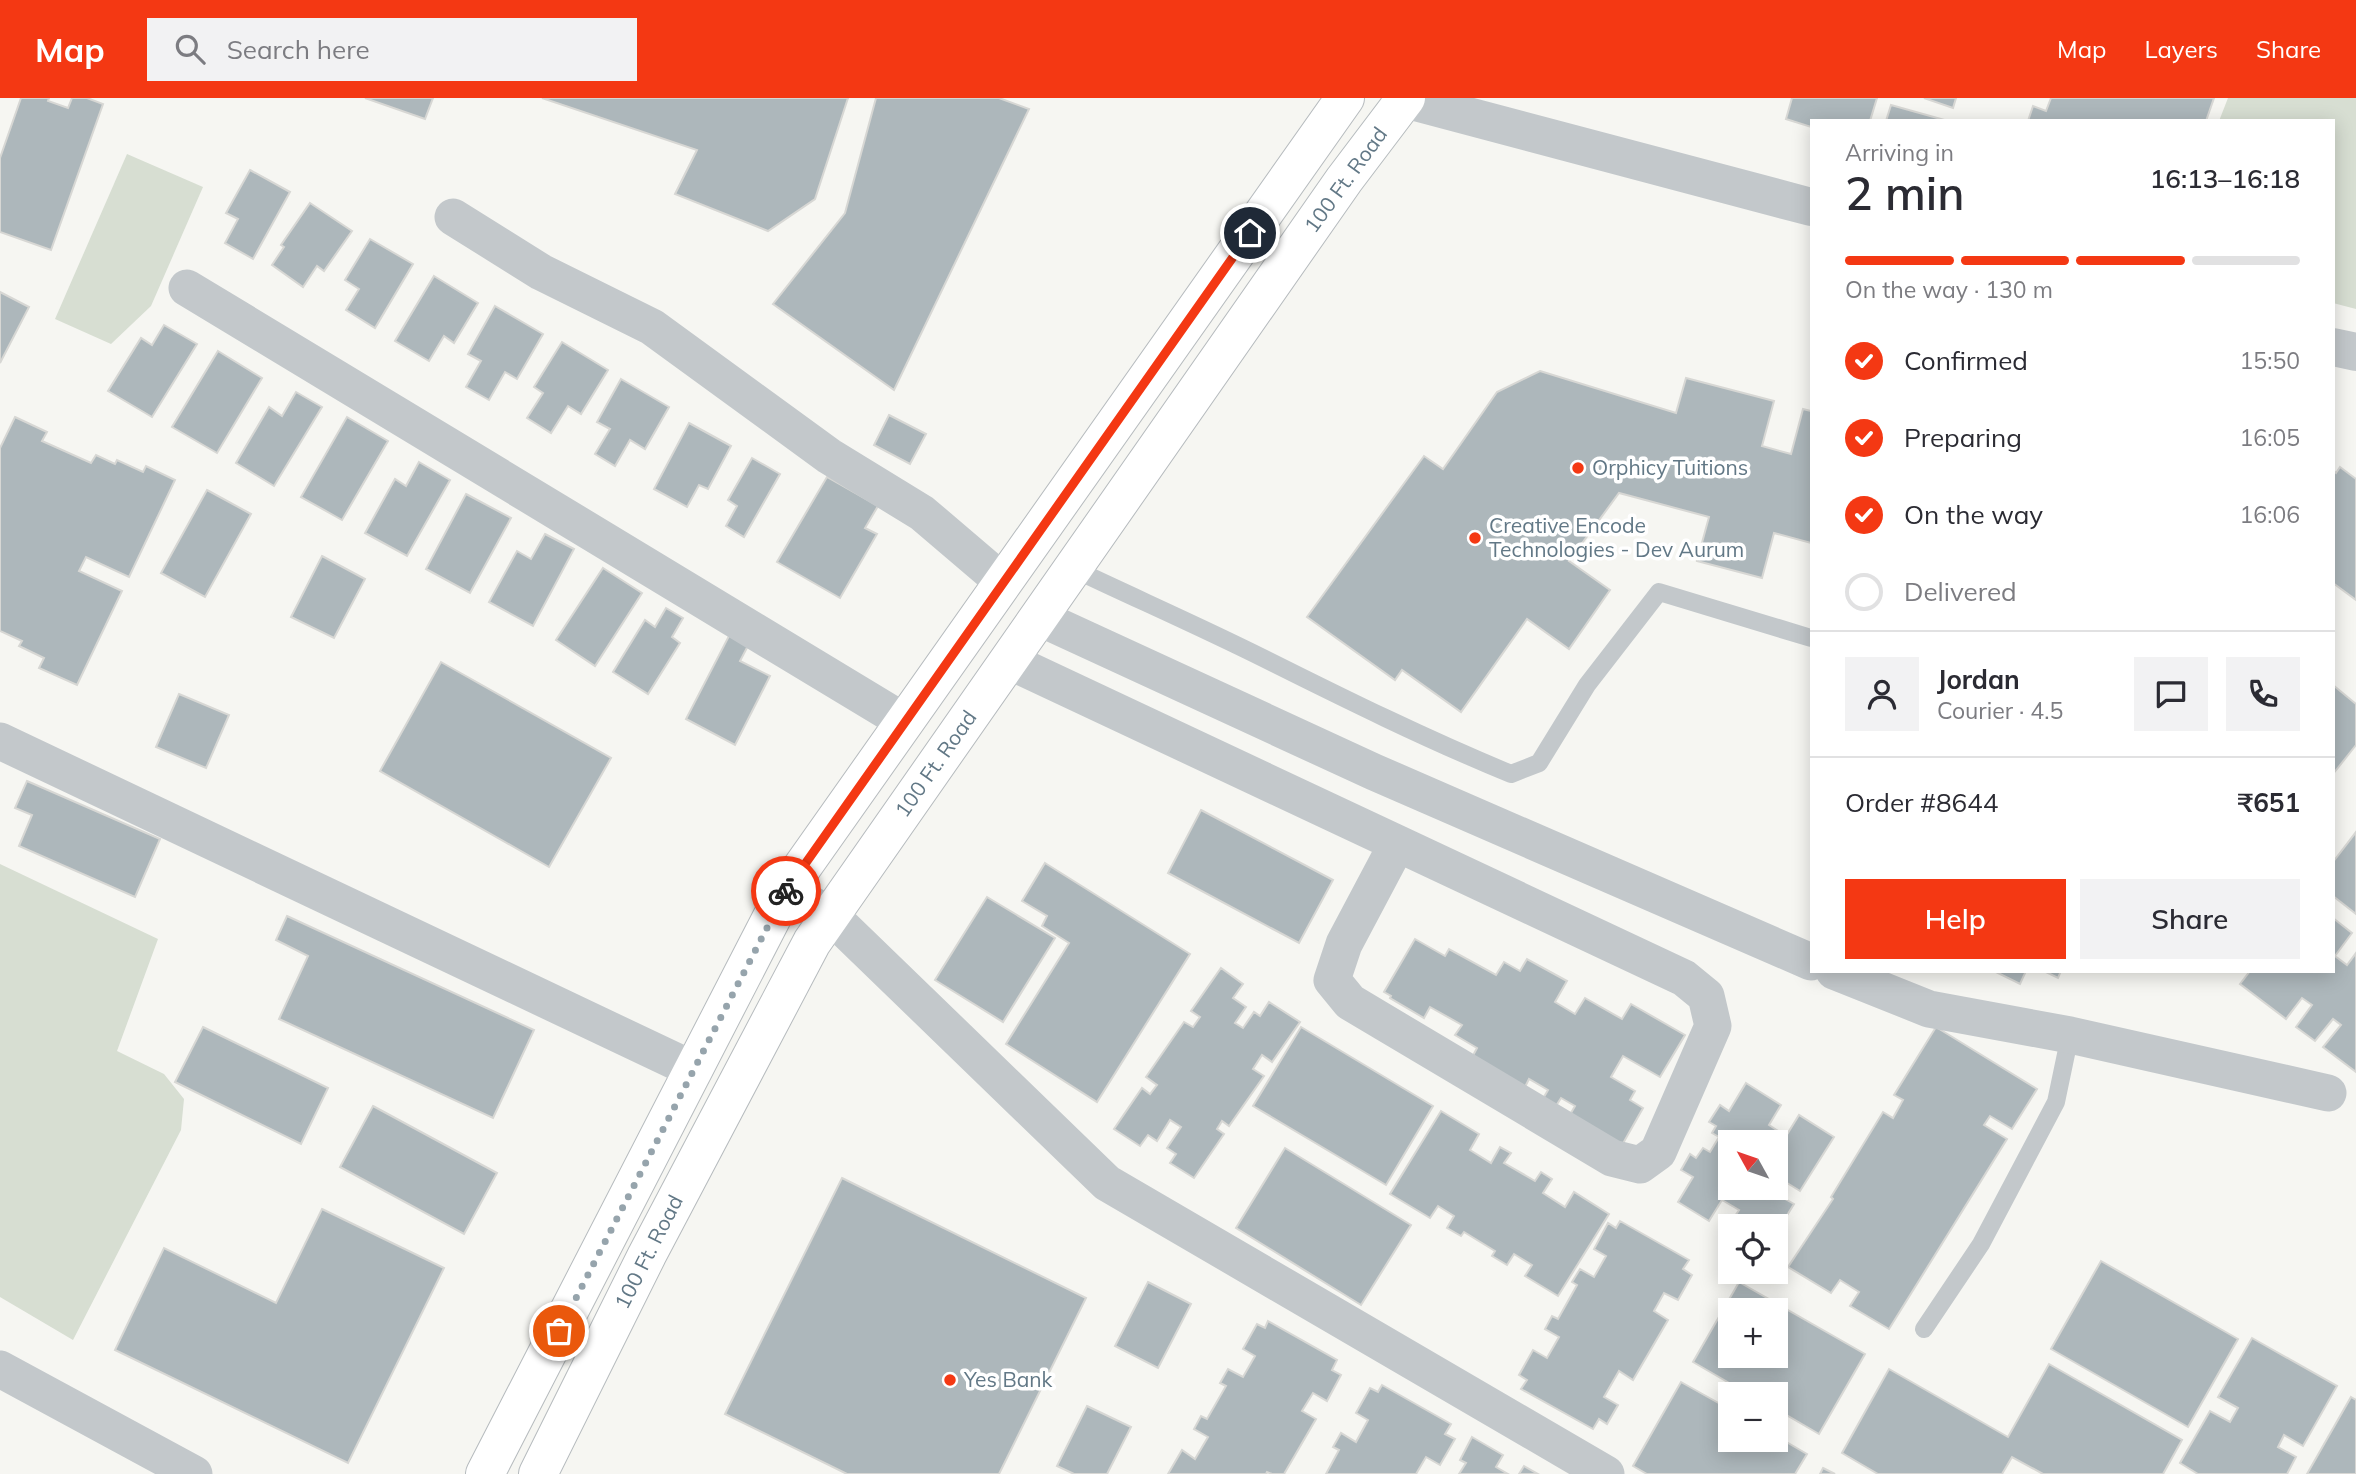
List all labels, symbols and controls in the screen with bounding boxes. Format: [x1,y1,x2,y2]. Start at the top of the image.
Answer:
search box [147,18,637,81]
text: Map [35,29,105,70]
icon: search [171,30,209,68]
text: Search here [227,33,370,66]
text: Map [2057,34,2106,64]
text: Layers [2144,34,2218,64]
text: Share [2256,34,2321,64]
street label: 100 Ft. Road [1298,121,1392,237]
text: Arriving in [1845,138,1954,167]
text: 16:13–16:18 [2150,162,2300,195]
text: 2 min [1845,164,1964,222]
pin [1220,203,1280,263]
icon: home [1231,214,1269,252]
text: On the way · 130 m [1845,275,2053,304]
icon: check [1845,342,1883,380]
text: Confirmed [1904,344,2028,377]
text: 15:50 [2240,346,2300,375]
icon: check [1845,419,1883,457]
text: Preparing [1904,421,2022,454]
text: 16:05 [2240,423,2300,452]
place label: Orphicy Tuitions [1592,454,1748,480]
marker: Orphicy Tuitions [1570,460,1586,476]
icon: check [1845,496,1883,534]
text: On the way [1904,498,2043,531]
text: 16:06 [2240,500,2300,529]
place label: Creative Encode Technologies - Dev Aurum [1489,512,1744,562]
marker: Creative Encode Technologies - Dev Aurum [1467,530,1483,546]
text: Delivered [1904,575,2017,608]
button: person [1845,657,1919,731]
button: chat [2134,657,2208,731]
button: phone [2226,657,2300,731]
text: Jordan [1937,663,2020,696]
text: Courier · 4.5 [1937,696,2063,725]
street label: 100 Ft. Road [889,705,982,822]
text: Order #8644 [1845,786,1998,819]
text: ₹651 [2238,786,2300,819]
courier [751,856,821,926]
icon: bike [767,872,805,910]
button: Help [1845,879,2066,959]
button: Share [2080,879,2300,959]
north arrow [1718,1130,1788,1200]
map controls [1718,1130,1788,1452]
street label: 100 Ft. Road [608,1190,688,1313]
button: locate [1718,1214,1788,1284]
button: + [1718,1298,1788,1368]
pin [529,1301,589,1361]
icon: bag [540,1312,578,1350]
place label: Yes Bank [963,1366,1053,1392]
marker: Yes Bank [942,1372,958,1388]
button: − [1718,1382,1788,1452]

